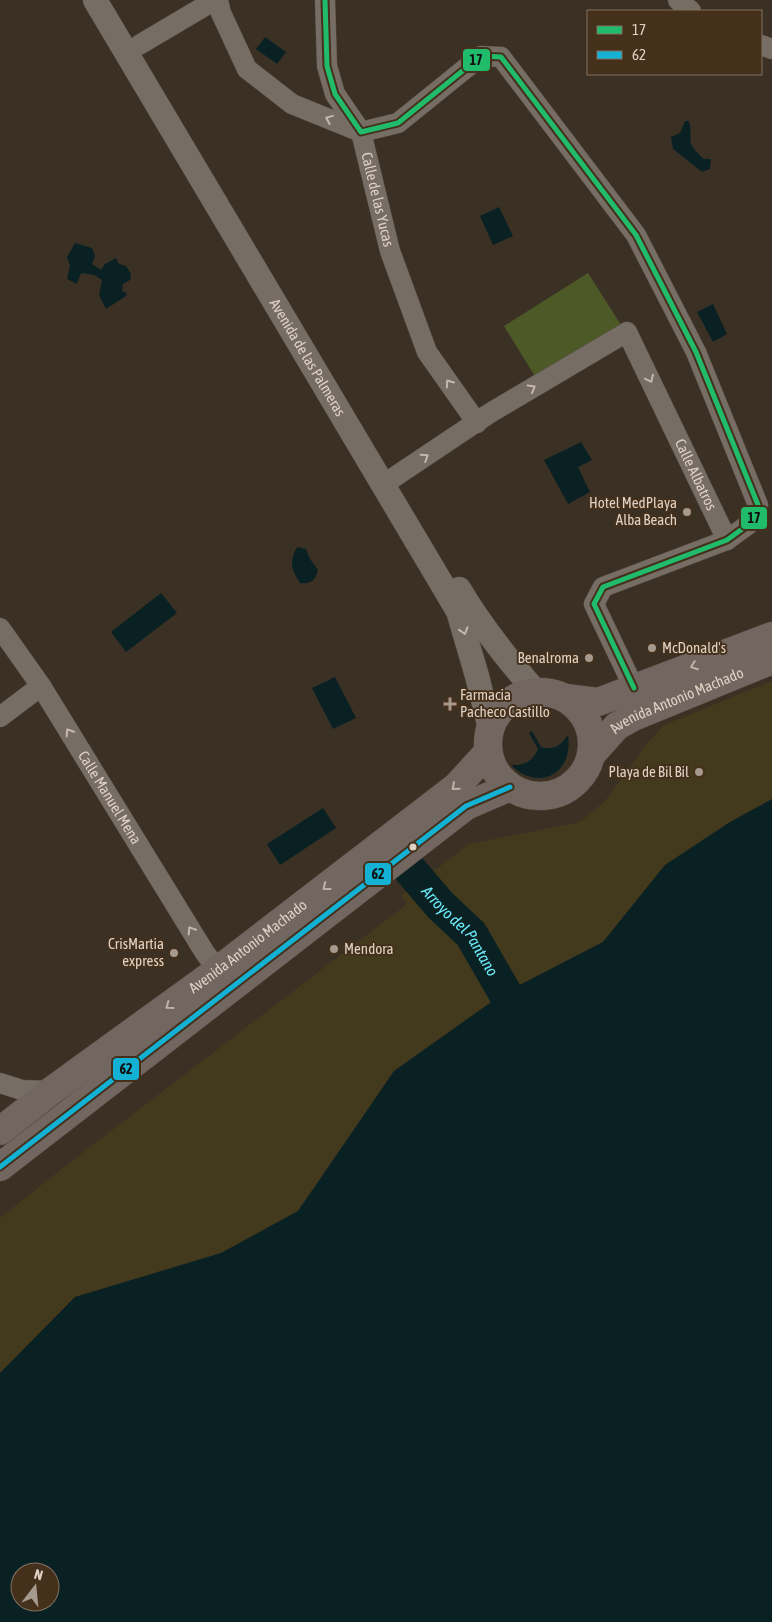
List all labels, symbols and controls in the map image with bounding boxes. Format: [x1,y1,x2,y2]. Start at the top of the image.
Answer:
legend [587,10,762,75]
text: 17 [632,21,646,38]
text: 62 [632,46,646,63]
line badge: 17 [462,48,491,72]
text: 17 [469,52,483,68]
one-way arrow [326,115,334,125]
street label: Calle de las Yucas [358,150,398,248]
street label: Avenida de las Palmeras [267,296,349,419]
one-way arrow [643,374,654,383]
one-way arrow [446,379,455,389]
one-way arrow [526,385,535,395]
street label: Calle Albatros [672,436,720,513]
one-way arrow [419,454,428,463]
place label: Hotel MedPlaya Alba Beach [589,494,677,528]
marker: Hotel MedPlaya Alba Beach [681,506,693,518]
line badge: 17 [740,506,768,530]
text: 17 [747,510,761,526]
one-way arrow [458,626,468,634]
place label: McDonald's [662,639,726,656]
marker: McDonald's [646,642,658,654]
place label: Benalroma [518,649,579,666]
marker: Benalroma [583,652,595,664]
one-way arrow [690,660,698,670]
street label: Avenida Antonio Machado [606,664,746,736]
place label: Farmacia Pacheco Castillo [460,686,550,720]
marker: Farmacia Pacheco Castillo [444,698,456,710]
one-way arrow [66,728,76,737]
street label: Calle Manuel Mena [75,748,145,847]
place label: Playa de Bil Bil [609,763,689,780]
marker: Playa de Bil Bil [693,766,705,778]
one-way arrow [451,782,460,791]
unlabelled marker [408,842,418,852]
line badge: 62 [364,862,392,886]
text: 62 [371,866,385,882]
one-way arrow [322,881,332,890]
water label: Arroyo del Pantano [418,881,502,979]
street label: Avenida Antonio Machado [185,896,310,996]
one-way arrow [188,926,197,935]
place label: CrisMartia express [108,935,164,969]
place label: Mendora [344,940,393,957]
marker: Mendora [328,943,340,955]
marker: CrisMartia express [168,947,180,959]
one-way arrow [165,1000,175,1009]
line badge: 62 [112,1057,140,1081]
text: 62 [119,1061,133,1077]
north arrow [10,1562,60,1612]
text: N [32,1566,45,1583]

